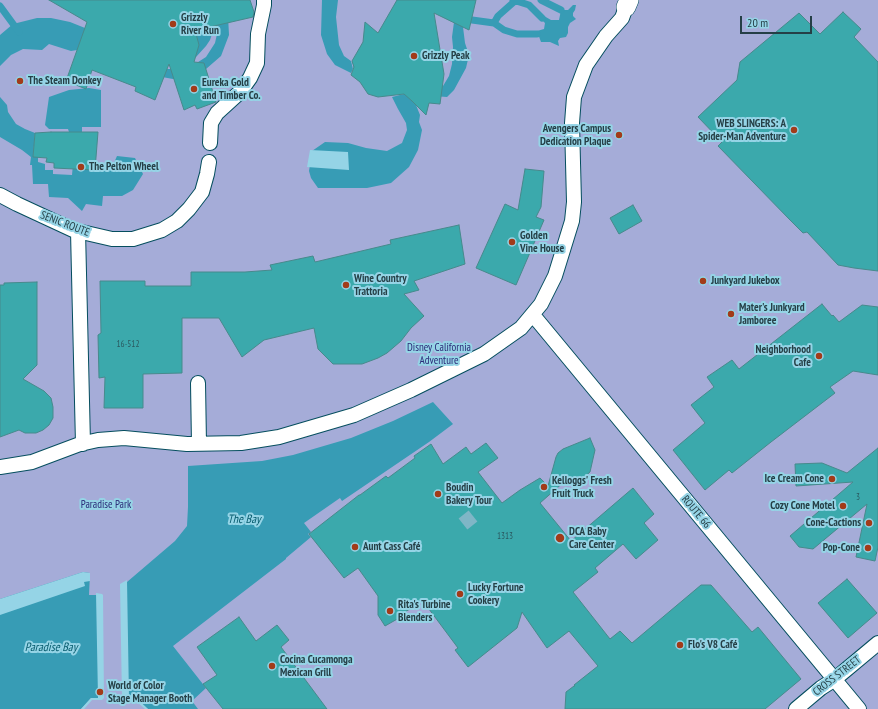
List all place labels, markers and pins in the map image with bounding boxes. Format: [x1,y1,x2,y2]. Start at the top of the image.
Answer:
place label: Grizzly River Run [181,11,219,37]
marker: Grizzly River Run [168,19,178,29]
place label: Grizzly Peak [422,49,470,63]
marker: Grizzly Peak [409,51,419,61]
place label: The Steam Donkey [28,74,101,88]
marker: The Steam Donkey [15,76,25,86]
place label: Eureka Gold and Timber Co. [202,76,261,102]
marker: Eureka Gold and Timber Co. [189,84,199,94]
place label: WEB SLINGERS: A Spider-Man Adventure [698,117,786,143]
place label: Avengers Campus Dedication Plaque [540,122,611,148]
marker: WEB SLINGERS: A Spider-Man Adventure [789,125,799,135]
marker: Avengers Campus Dedication Plaque [614,130,624,140]
place label: The Pelton Wheel [89,160,159,174]
marker: The Pelton Wheel [76,162,86,172]
place label: Golden Vine House [520,229,564,255]
marker: Golden Vine House [507,237,517,247]
place label: Wine Country Trattoria [354,272,407,298]
place label: Junkyard Jukebox [711,274,780,288]
marker: Junkyard Jukebox [698,276,708,286]
marker: Wine Country Trattoria [341,280,351,290]
place label: Mater's Junkyard Jamboree [739,301,805,327]
marker: Mater's Junkyard Jamboree [726,309,736,319]
place label: Neighborhood Cafe [755,343,811,369]
marker: Neighborhood Cafe [814,351,824,361]
place label: Ice Cream Cone [765,472,824,486]
place label: Kelloggs' Fresh Fruit Truck [552,474,612,500]
marker: Ice Cream Cone [827,474,837,484]
place label: Boudin Bakery Tour [446,481,492,507]
marker: Kelloggs' Fresh Fruit Truck [539,482,549,492]
marker: Boudin Bakery Tour [433,489,443,499]
place label: Cozy Cone Motel [770,499,835,513]
marker: Cozy Cone Motel [838,501,848,511]
place label: Cone-Cactions [806,516,861,530]
marker: Cone-Cactions [864,518,874,528]
place label: DCA Baby Care Center [569,525,614,551]
marker: DCA Baby Care Center [554,532,566,544]
place label: Aunt Cass Café [363,540,420,554]
place label: Pop-Cone [823,541,860,555]
marker: Aunt Cass Café [350,542,360,552]
marker: Pop-Cone [863,543,873,553]
place label: Lucky Fortune Cookery [468,581,524,607]
marker: Lucky Fortune Cookery [455,589,465,599]
place label: Rita's Turbine Blenders [398,598,451,624]
marker: Rita's Turbine Blenders [385,606,395,616]
place label: Flo's V8 Café [688,638,737,652]
marker: Flo's V8 Café [675,640,685,650]
place label: Cocina Cucamonga Mexican Grill [280,653,352,679]
marker: Cocina Cucamonga Mexican Grill [267,661,277,671]
place label: World of Color Stage Manager Booth [108,679,192,705]
marker: World of Color Stage Manager Booth [95,687,105,697]

